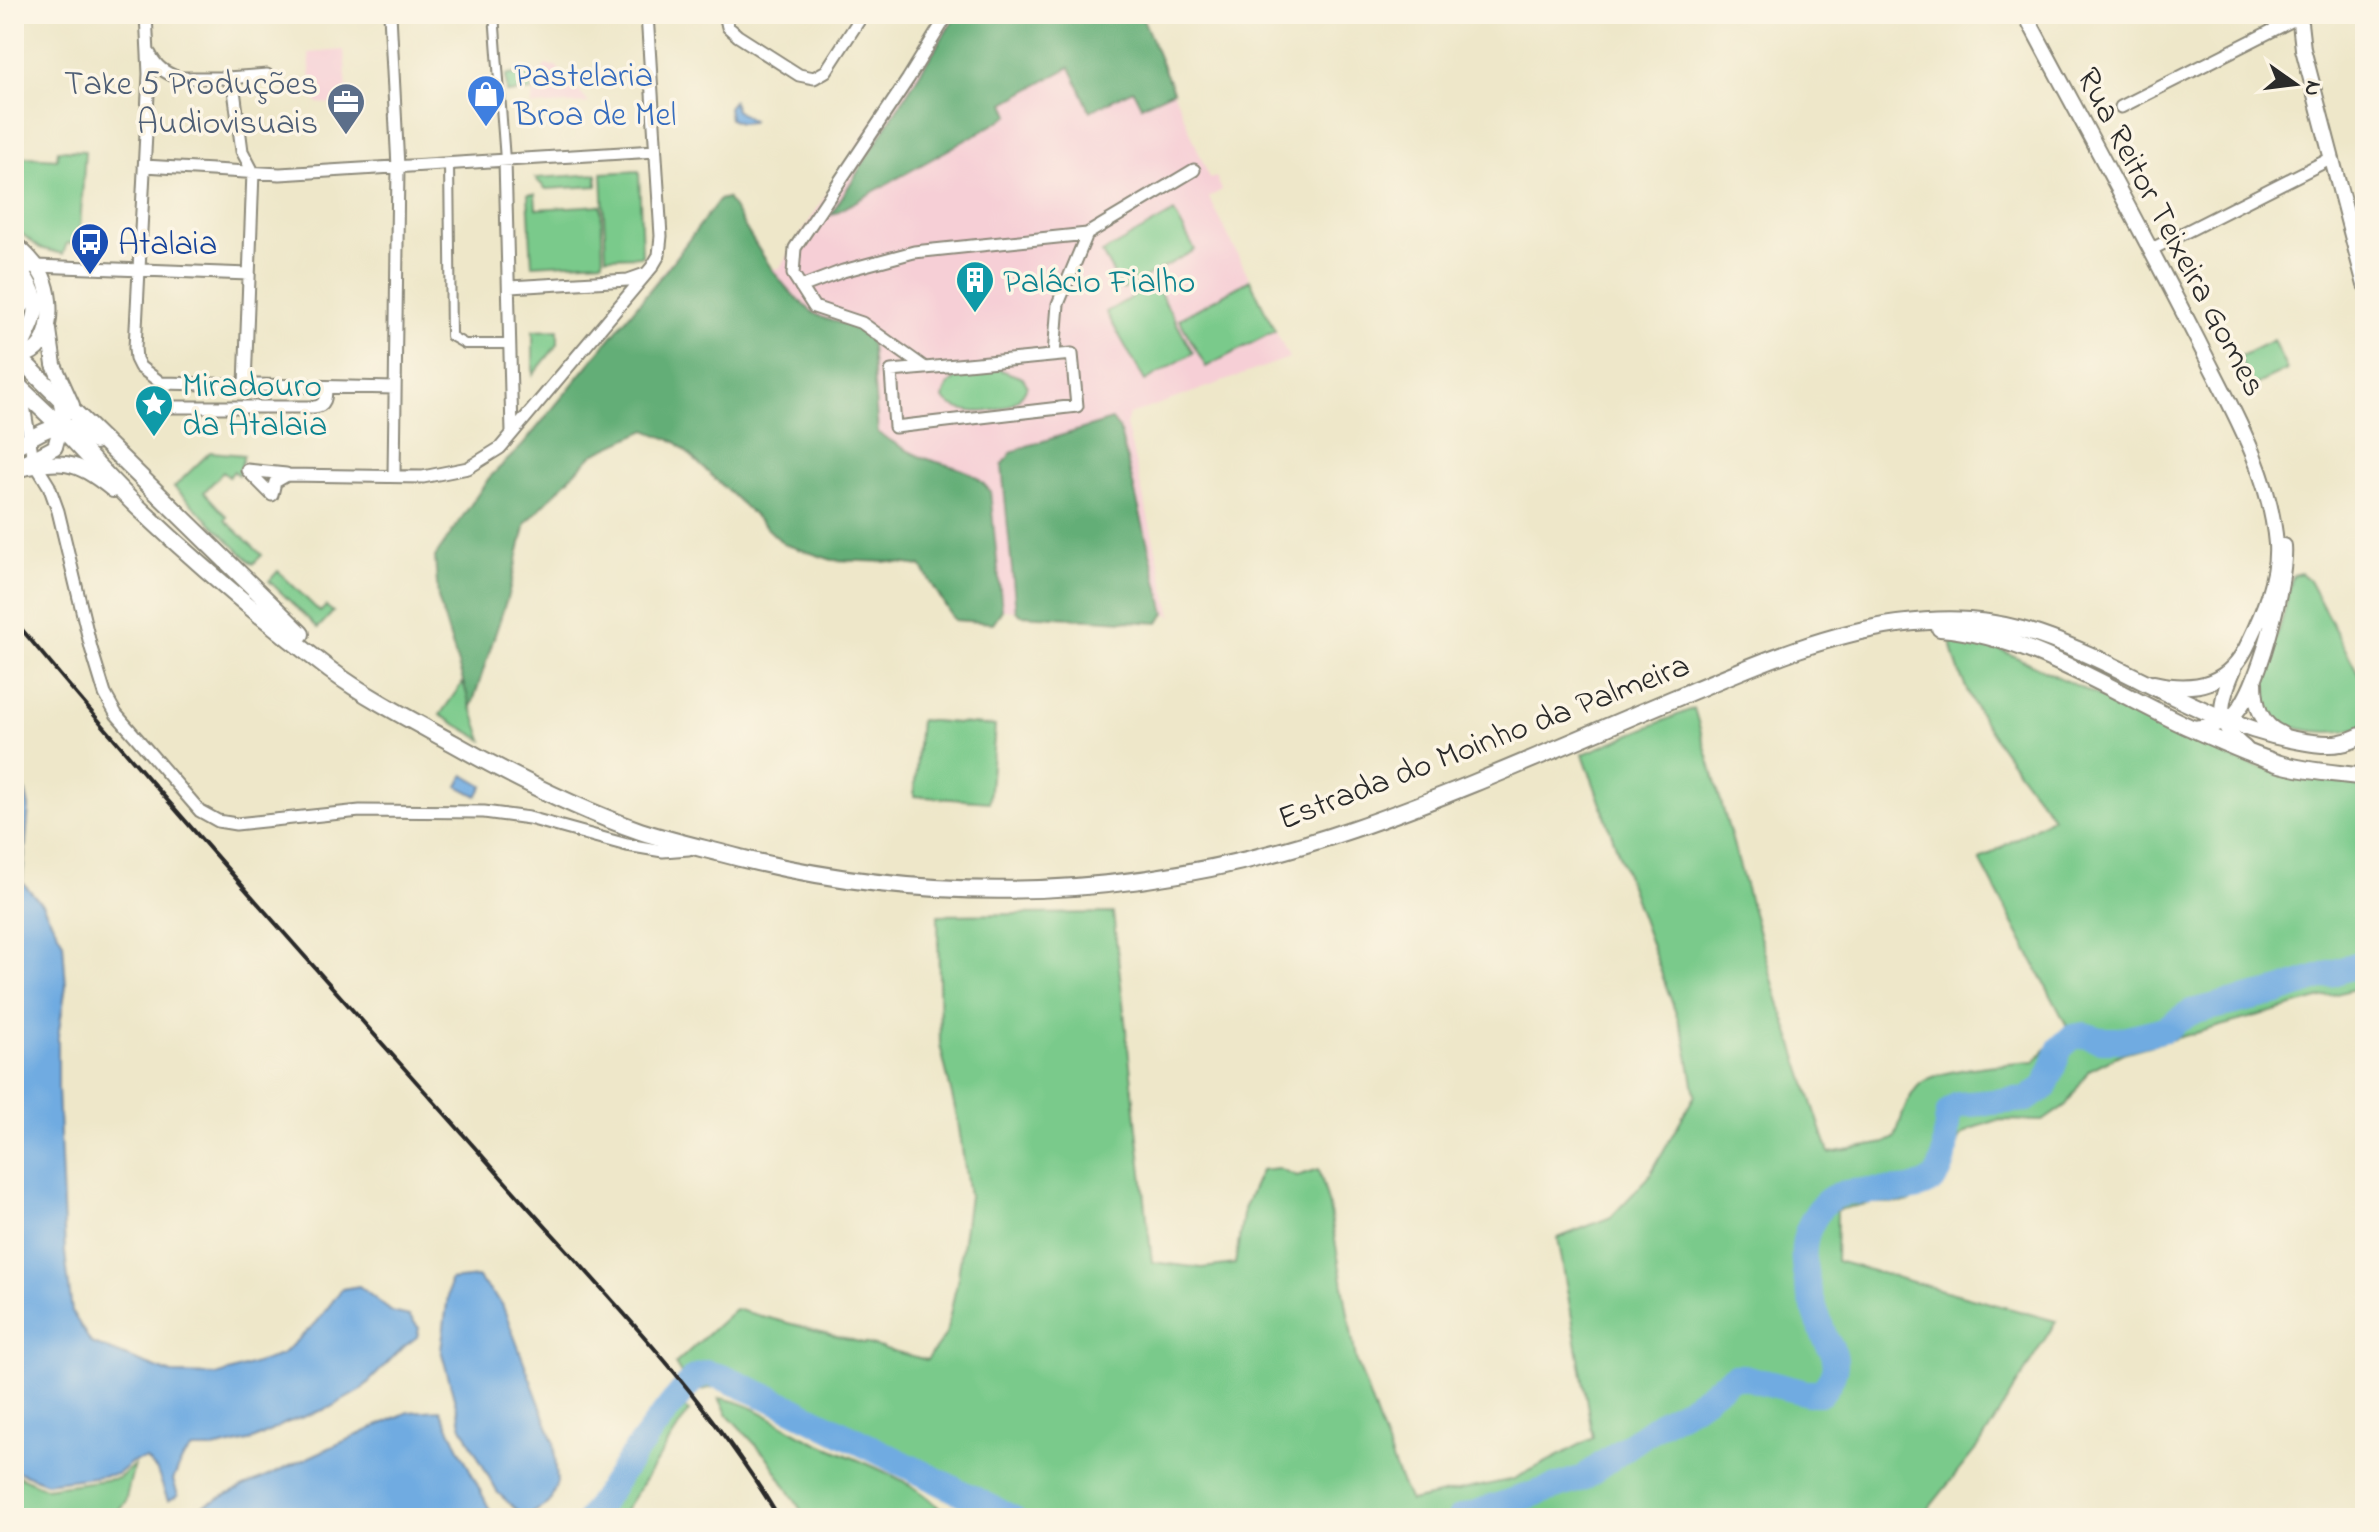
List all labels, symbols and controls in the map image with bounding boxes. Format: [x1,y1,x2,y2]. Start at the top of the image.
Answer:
north arrow [2255,44,2335,124]
place label: Pastelaria Broa de Mel [513,53,676,142]
street label: Rua Reitor Teixeira Gomes [2061,60,2277,406]
place label: Take 5 Produções Audiovisuais [64,61,318,150]
shop icon: Pastelaria Broa de Mel [465,73,507,128]
text: N [2294,77,2329,99]
office icon: Take 5 Produções Audiovisuais [325,81,367,136]
bus stop icon: Atalaia [69,221,111,276]
place label: Atalaia [118,221,217,271]
building icon: Palácio Fialho [954,259,996,314]
place label: Palácio Fialho [1003,259,1195,309]
place label: Miradouro da Atalaia [182,363,327,452]
place icon: Miradouro da Atalaia [133,383,175,438]
street label: Estrada do Moinho da Palmeira [1271,642,1698,845]

